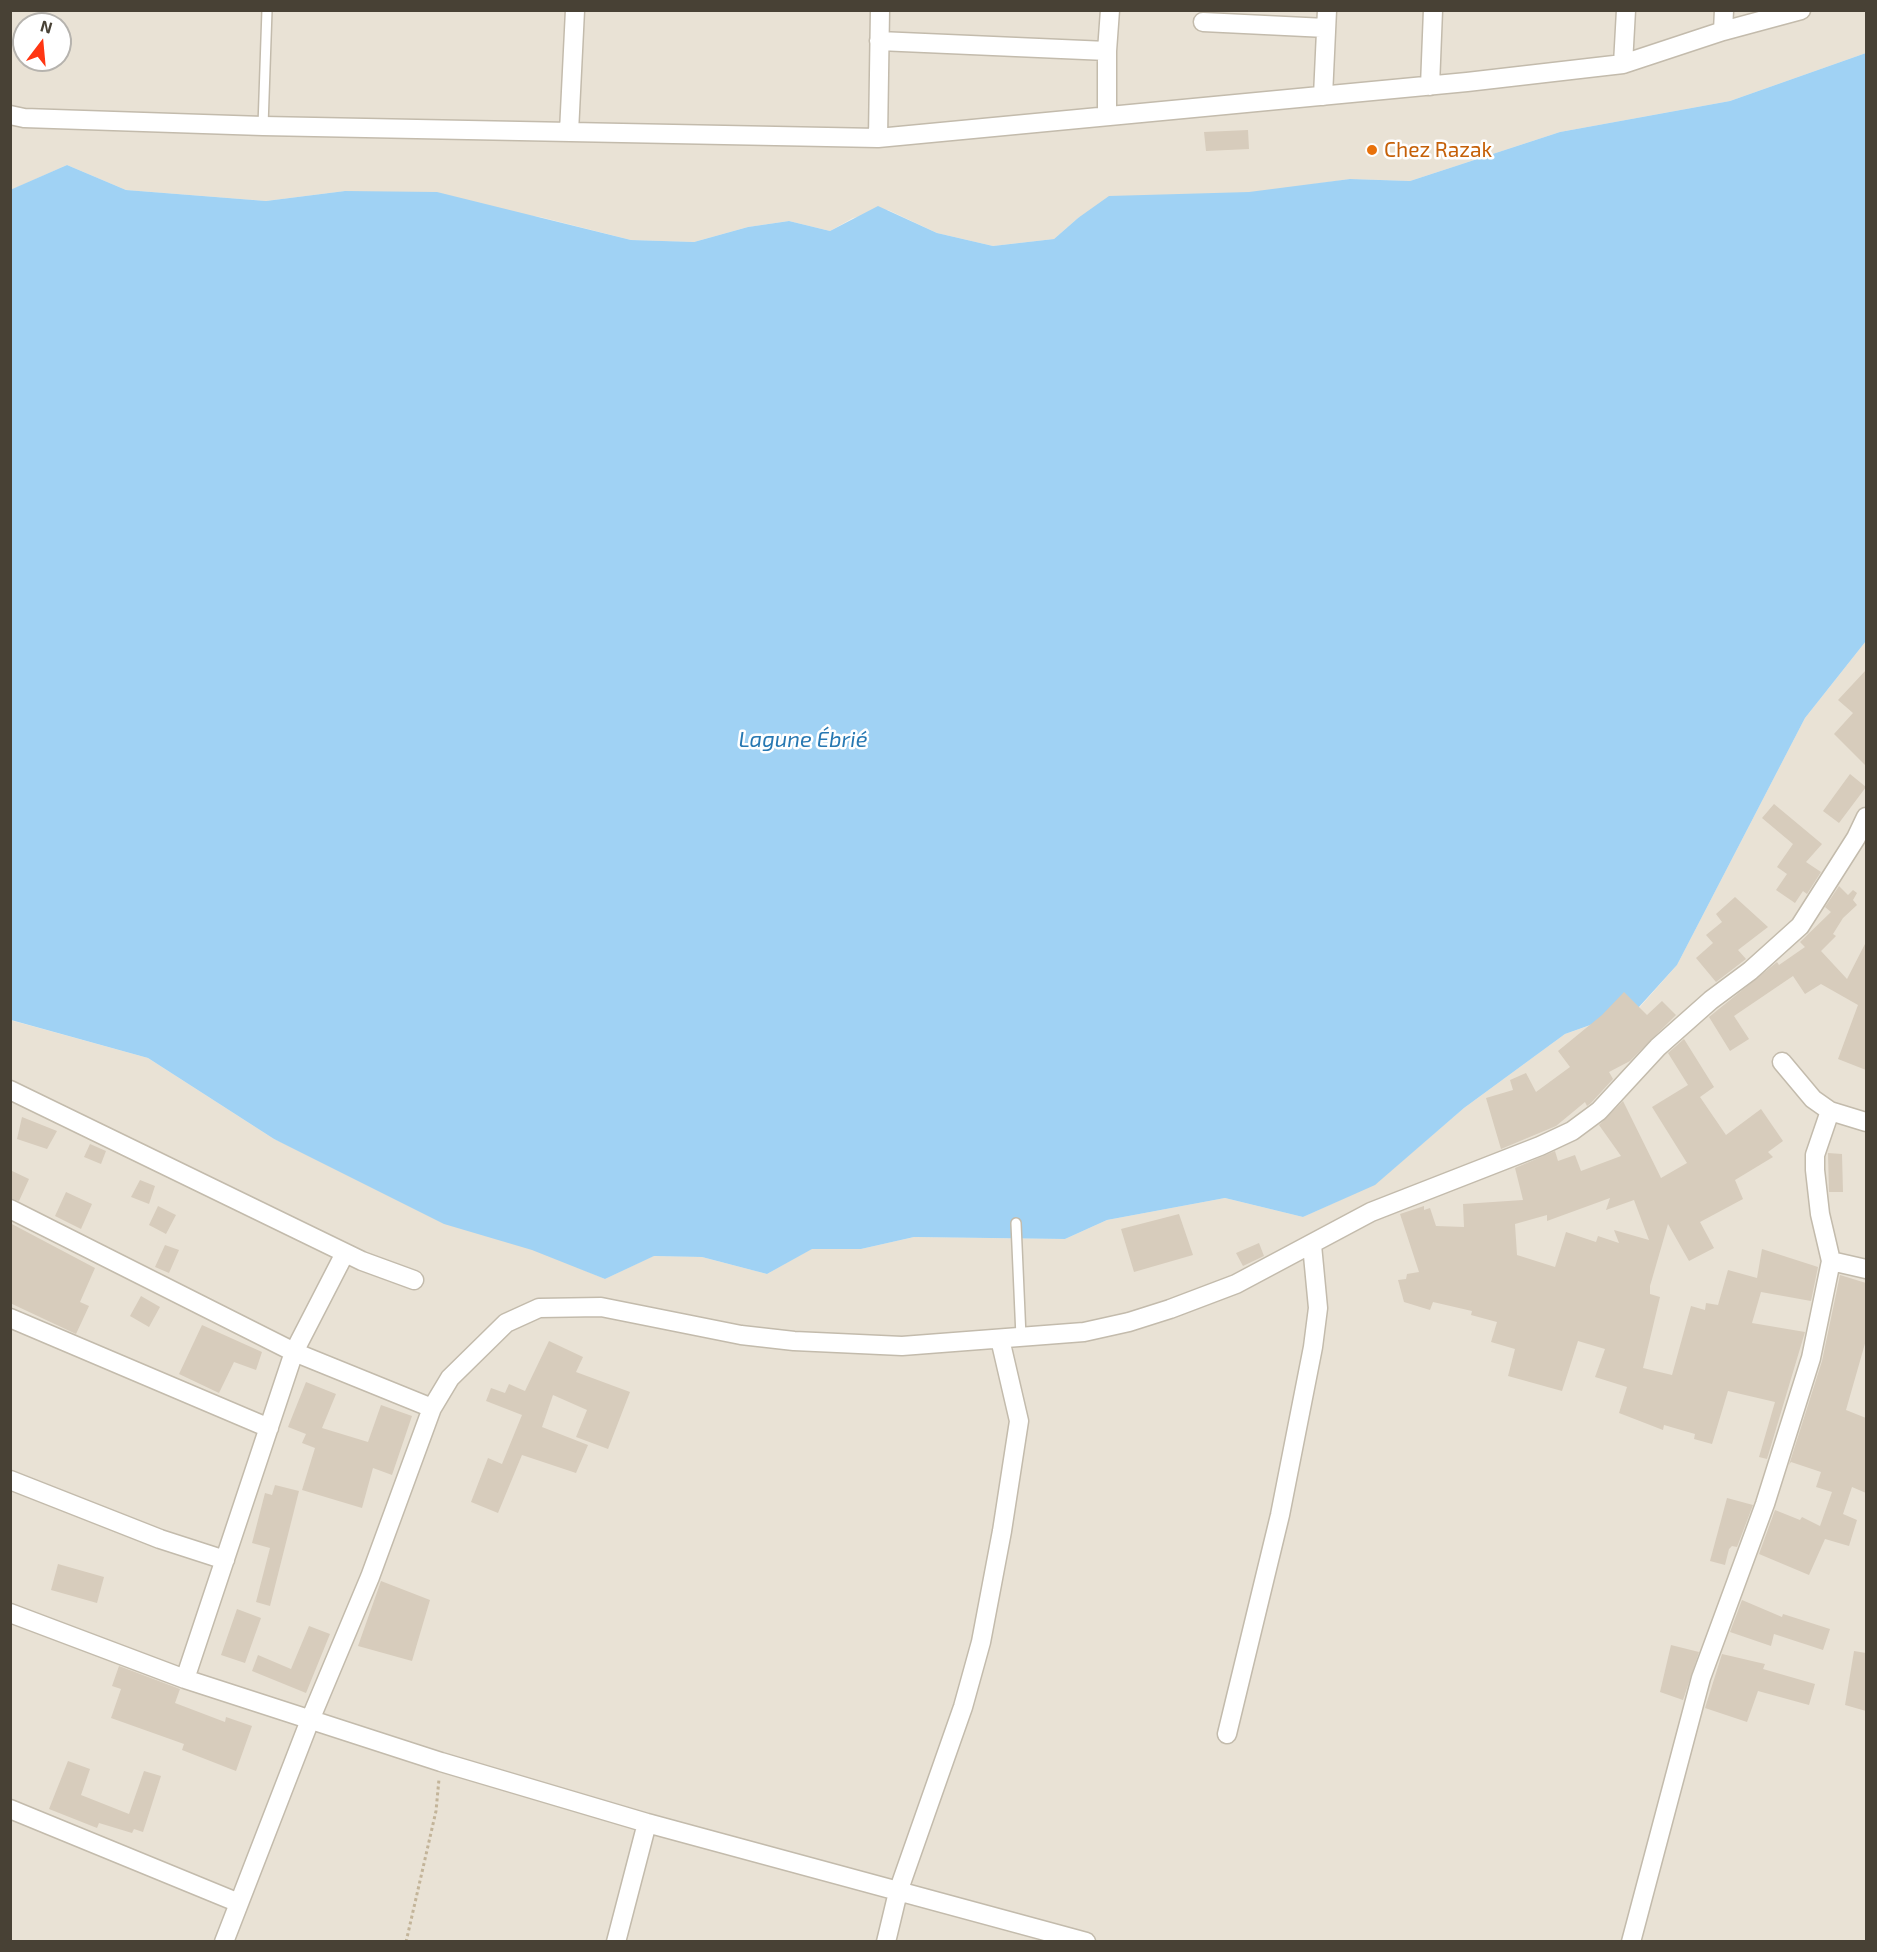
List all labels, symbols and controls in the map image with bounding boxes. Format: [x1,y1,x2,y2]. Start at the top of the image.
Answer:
north arrow [12,12,72,72]
text: N [38,15,55,37]
place label: Chez Razak [1384,137,1492,163]
marker: Chez Razak [1365,143,1379,157]
water label: Lagune Ébrié [738,727,868,753]

